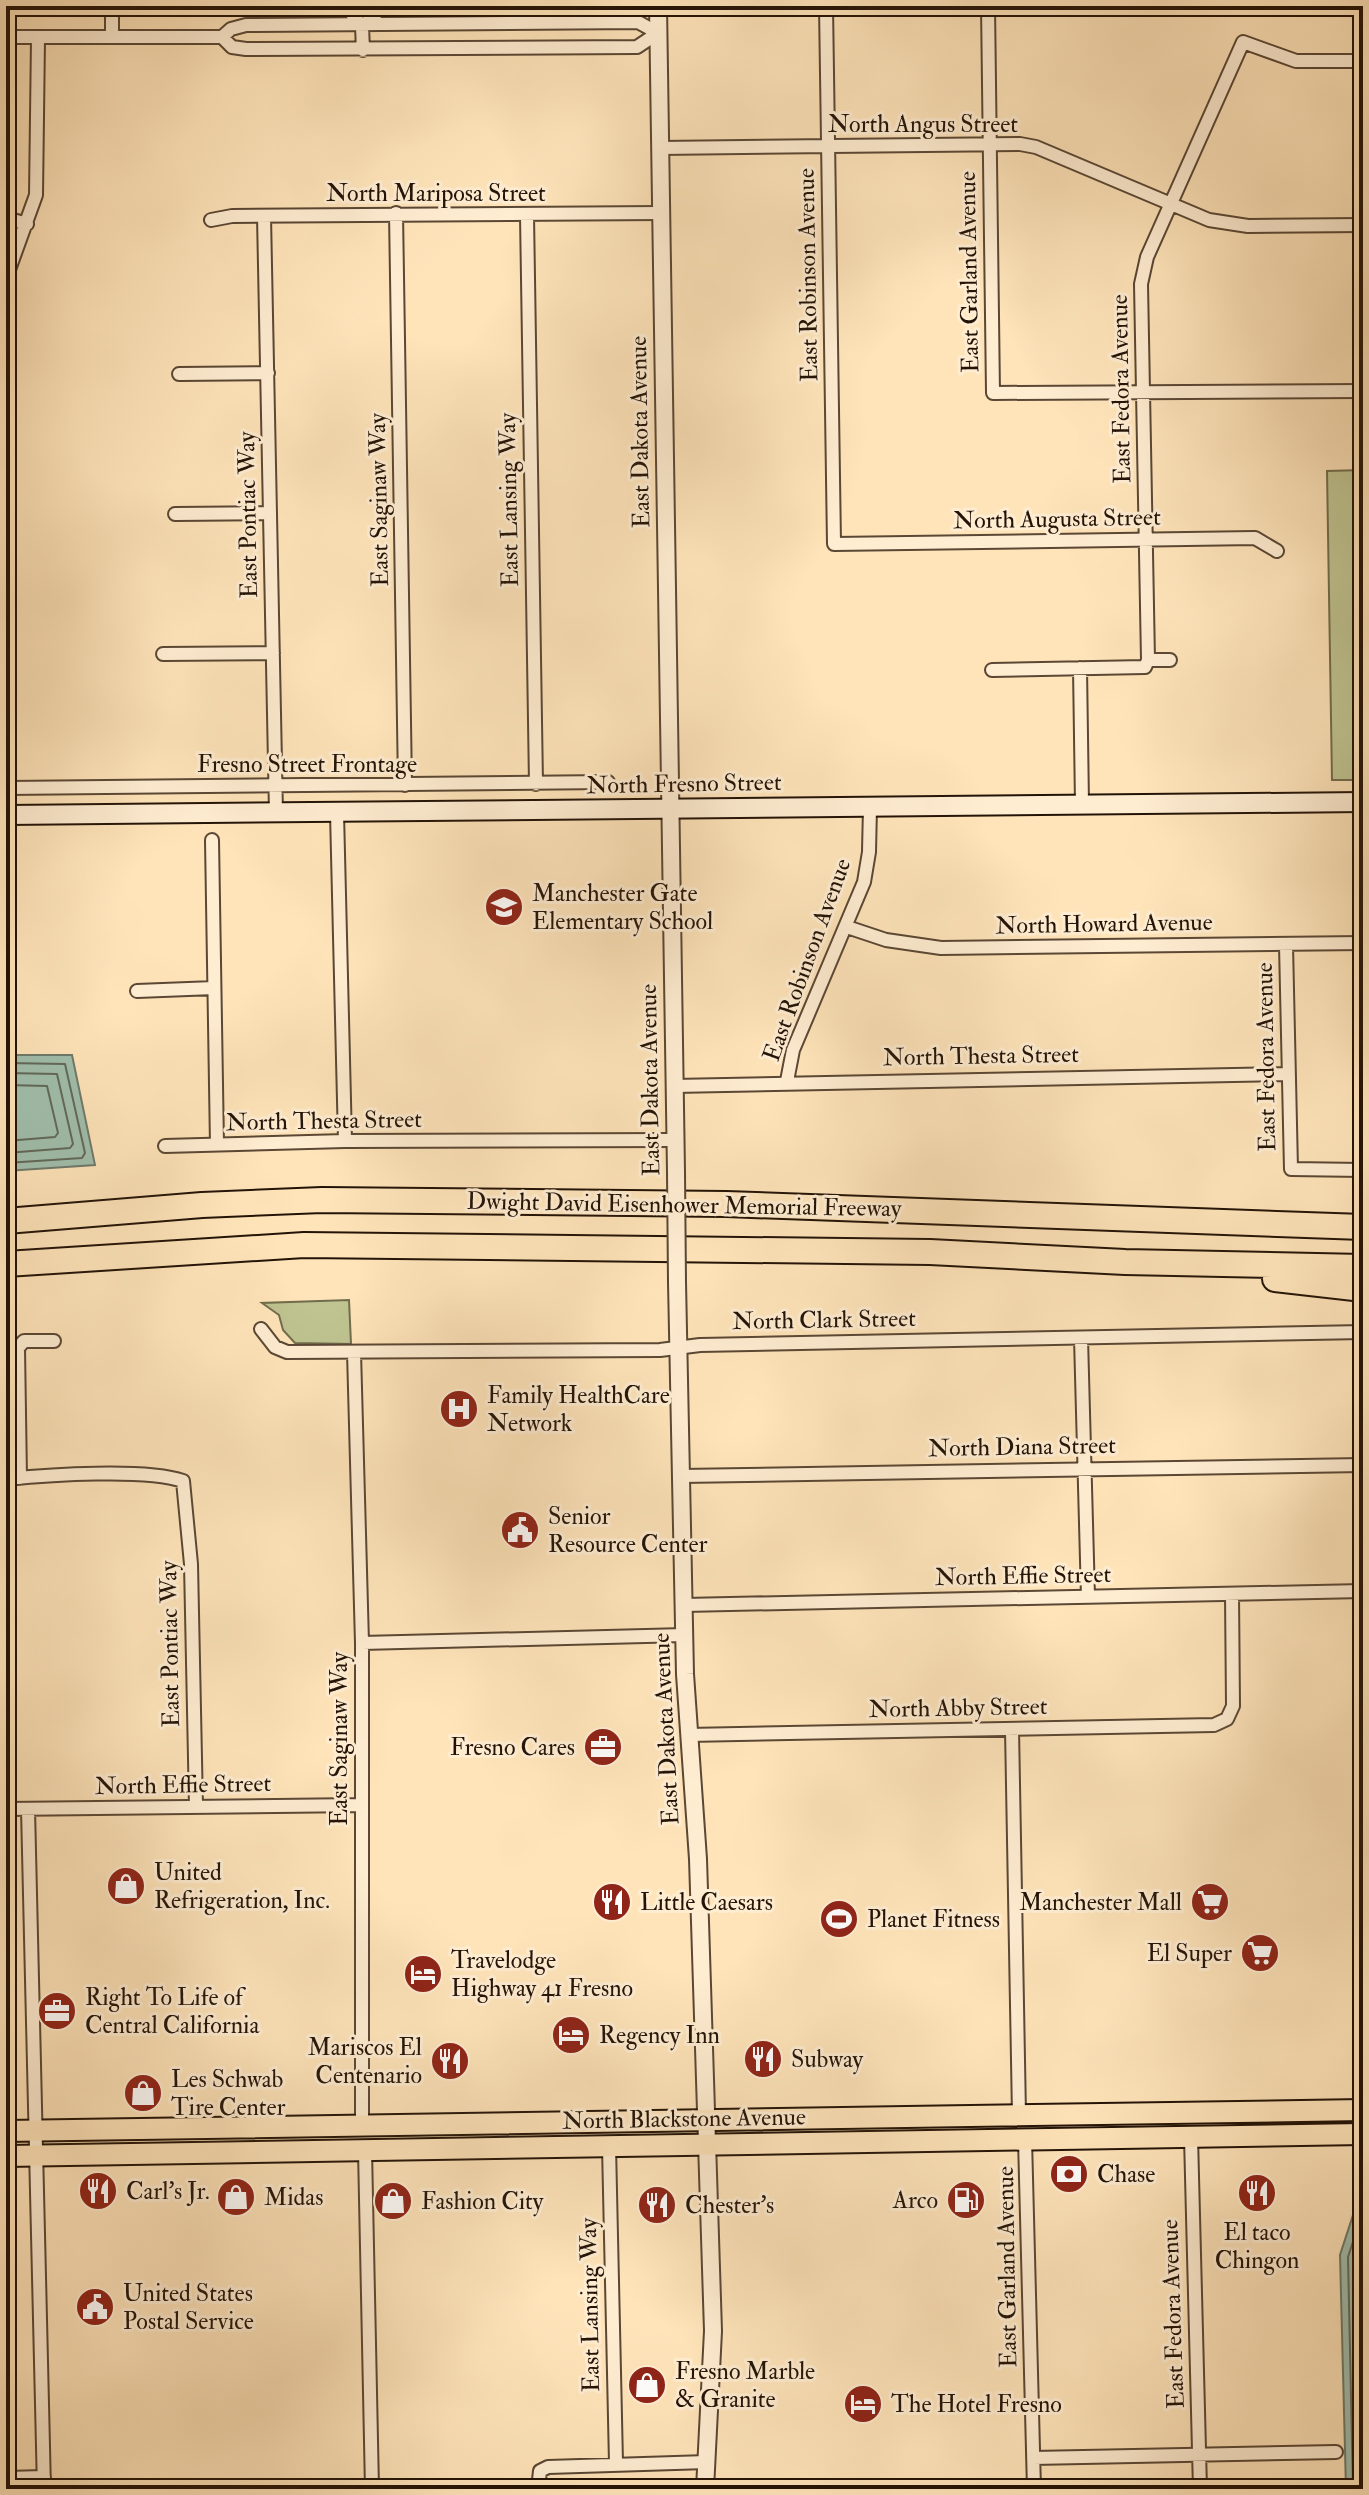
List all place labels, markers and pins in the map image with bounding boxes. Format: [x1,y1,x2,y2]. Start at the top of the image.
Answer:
place label: Manchester Gate Elementary School [532,878,713,937]
school or university icon: Manchester Gate Elementary School [483,886,525,928]
place label: Family HealthCare Network [487,1380,670,1439]
hospital icon: Family HealthCare Network [438,1388,480,1430]
place label: Senior Resource Center [548,1501,708,1560]
public building icon: Senior Resource Center [499,1509,541,1551]
office icon: Fresno Cares [582,1726,624,1768]
place label: Fresno Cares [450,1732,575,1763]
place label: United Refrigeration, Inc. [154,1857,330,1916]
shop icon: United Refrigeration, Inc. [105,1865,147,1907]
restaurant icon: Little Caesars [591,1881,633,1923]
supermarket icon: Manchester Mall [1189,1881,1231,1923]
place label: Little Caesars [640,1887,773,1918]
place label: Manchester Mall [1019,1887,1182,1918]
sports icon: Planet Fitness [818,1898,860,1940]
place label: Planet Fitness [867,1904,1000,1935]
supermarket icon: El Super [1239,1932,1281,1974]
place label: El Super [1147,1938,1232,1969]
place label: Travelodge Highway 41 Fresno [451,1945,633,2004]
hotel icon: Travelodge Highway 41 Fresno [402,1953,444,1995]
place label: Right To Life of Central California [85,1982,260,2041]
office icon: Right To Life of Central California [36,1990,78,2032]
hotel icon: Regency Inn [550,2014,592,2056]
place label: Regency Inn [599,2020,720,2051]
place label: Mariscos El Centenario [308,2032,422,2091]
restaurant icon: Subway [742,2038,784,2080]
restaurant icon: Mariscos El Centenario [429,2040,471,2082]
place label: Subway [791,2044,864,2075]
place label: Les Schwab Tire Center [171,2064,286,2123]
shop icon: Les Schwab Tire Center [122,2072,164,2114]
bank icon: Chase [1048,2153,1090,2195]
place label: Chase [1097,2159,1155,2190]
restaurant icon: Carl's Jr. [77,2170,119,2212]
restaurant icon: El taco Chingon [1236,2172,1278,2214]
place label: Carl's Jr. [126,2176,210,2207]
shop icon: Midas [215,2176,257,2218]
fuel station icon: Arco [945,2179,987,2221]
shop icon: Fashion City [372,2180,414,2222]
place label: Midas [264,2182,323,2213]
restaurant icon: Chester's [636,2184,678,2226]
place label: Arco [892,2185,938,2216]
place label: Fashion City [421,2186,544,2217]
place label: Chester's [685,2190,774,2221]
place label: El taco Chingon [1215,2217,1299,2276]
place label: United States Postal Service [123,2278,254,2337]
public building icon: United States Postal Service [74,2286,116,2328]
place label: Fresno Marble & Granite [675,2356,815,2415]
shop icon: Fresno Marble & Granite [626,2364,668,2406]
hotel icon: The Hotel Fresno [842,2383,884,2425]
place label: The Hotel Fresno [891,2389,1062,2420]

